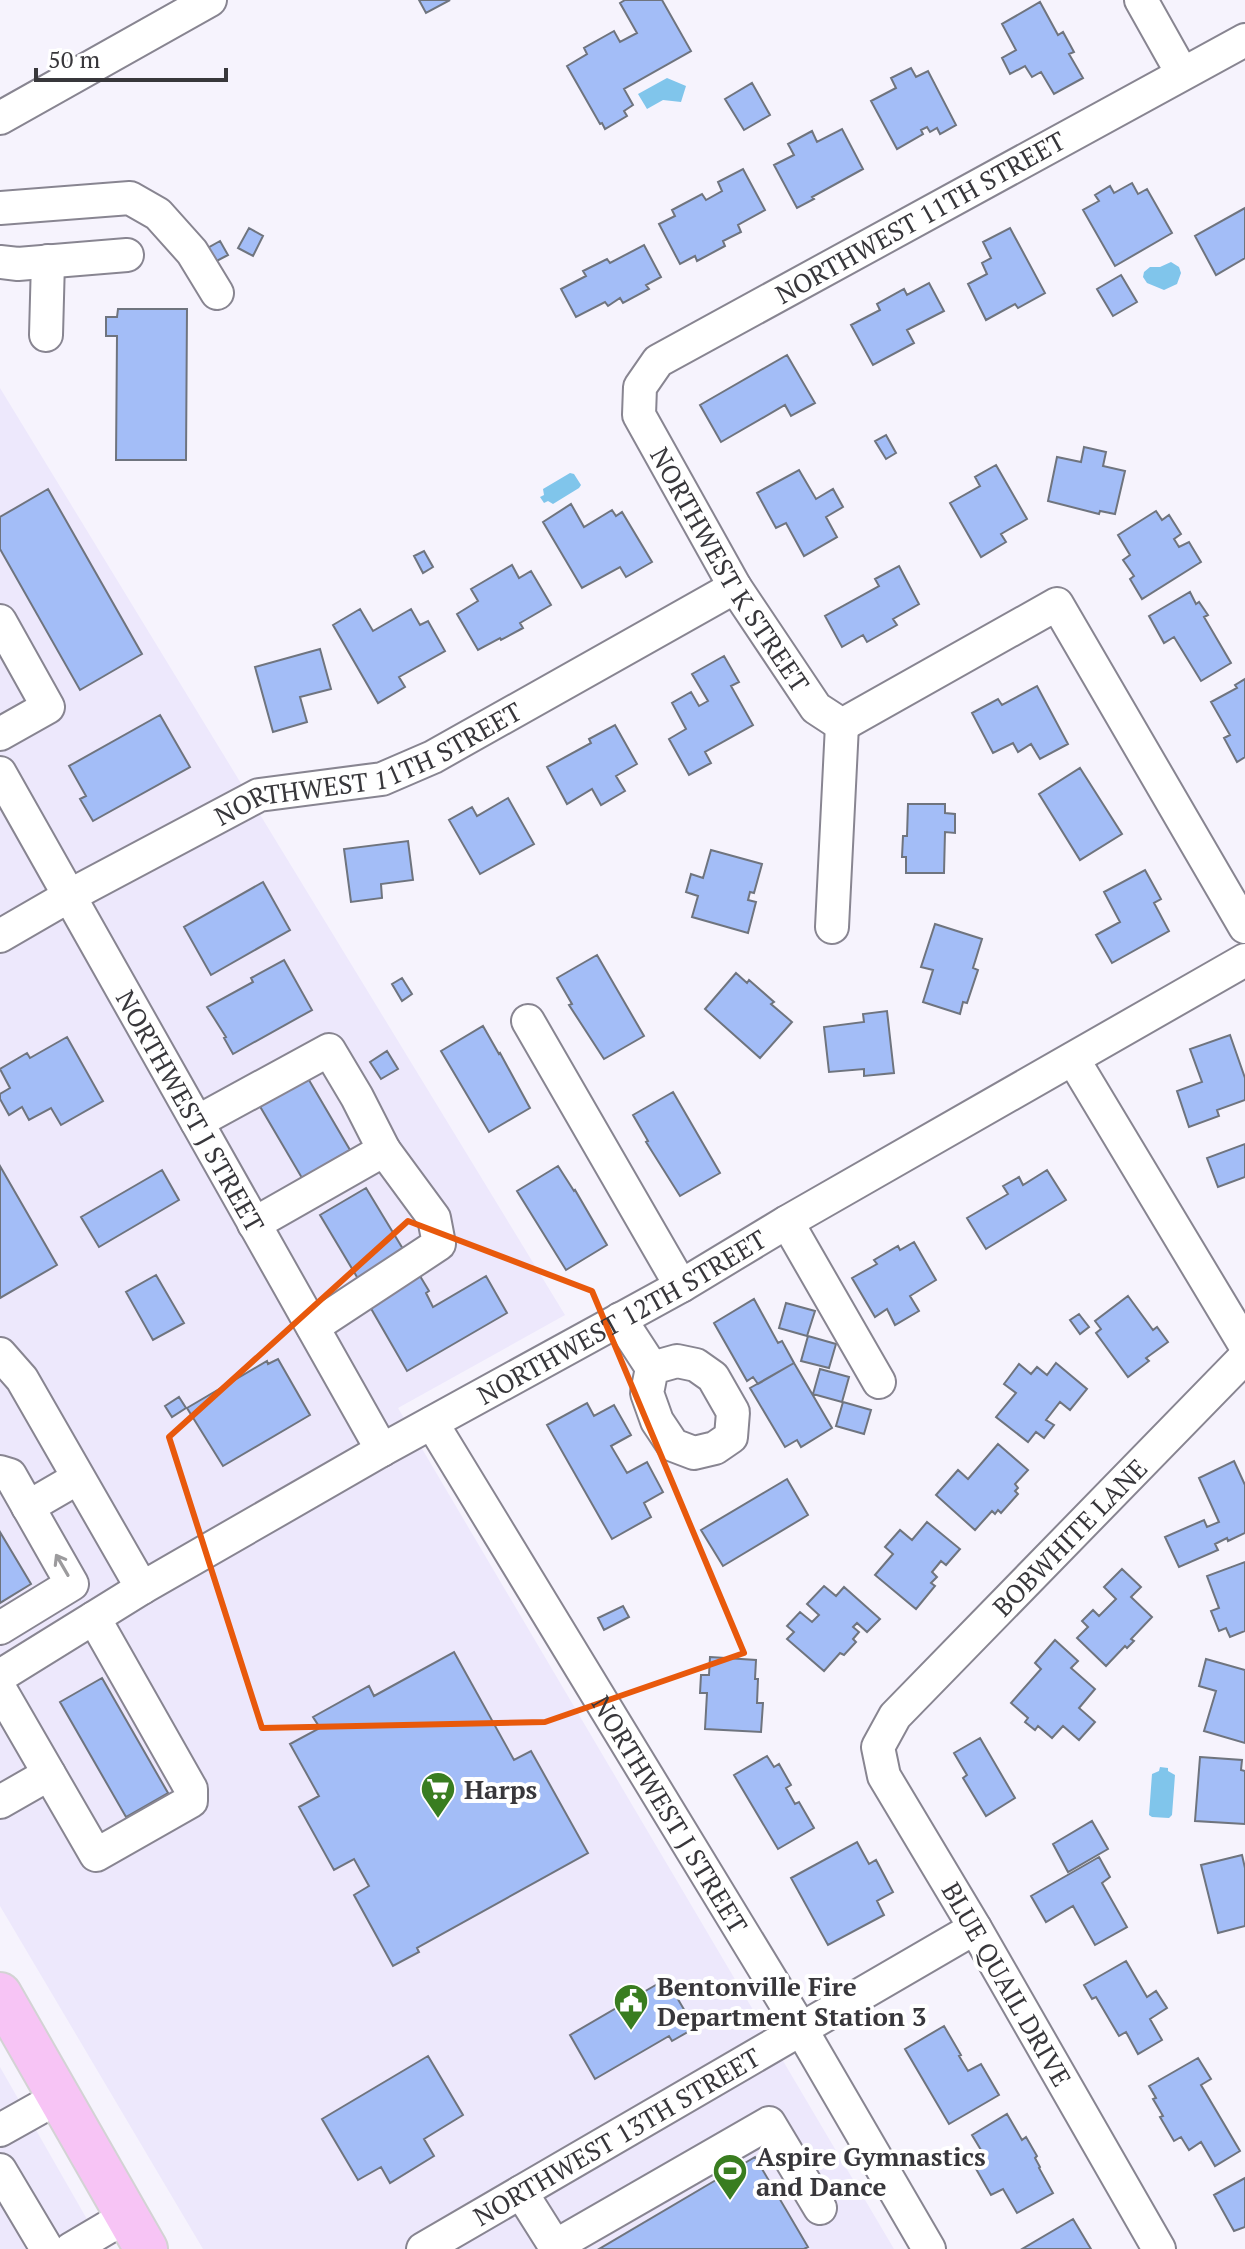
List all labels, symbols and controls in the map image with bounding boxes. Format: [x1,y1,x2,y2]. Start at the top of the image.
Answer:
scale bar [36,32,226,82]
text: 50 m [48,43,100,75]
street label: NORTHWEST 11TH STREET [769,123,1071,311]
street label: NORTHWEST K STREET [643,441,817,698]
street label: NORTHWEST 11TH STREET [208,694,527,833]
street label: NORTHWEST J STREET [109,984,272,1238]
street label: NORTHWEST 12TH STREET [471,1222,772,1412]
street label: BOBWHITE LANE [985,1451,1154,1623]
one-way arrow [54,1554,69,1578]
street label: NORTHWEST J STREET [585,1689,756,1939]
supermarket icon: Harps [419,1770,457,1820]
place label: Harps [464,1772,537,1806]
street label: BLUE QUAIL DRIVE [935,1876,1079,2092]
place label: Bentonville Fire Department Station 3 [657,1969,926,2033]
public building icon: Bentonville Fire Department Station 3 [612,1982,650,2032]
street label: NORTHWEST 13TH STREET [467,2040,766,2233]
place label: Aspire Gymnastics and Dance [756,2139,986,2203]
sports icon: Aspire Gymnastics and Dance [711,2152,749,2202]

